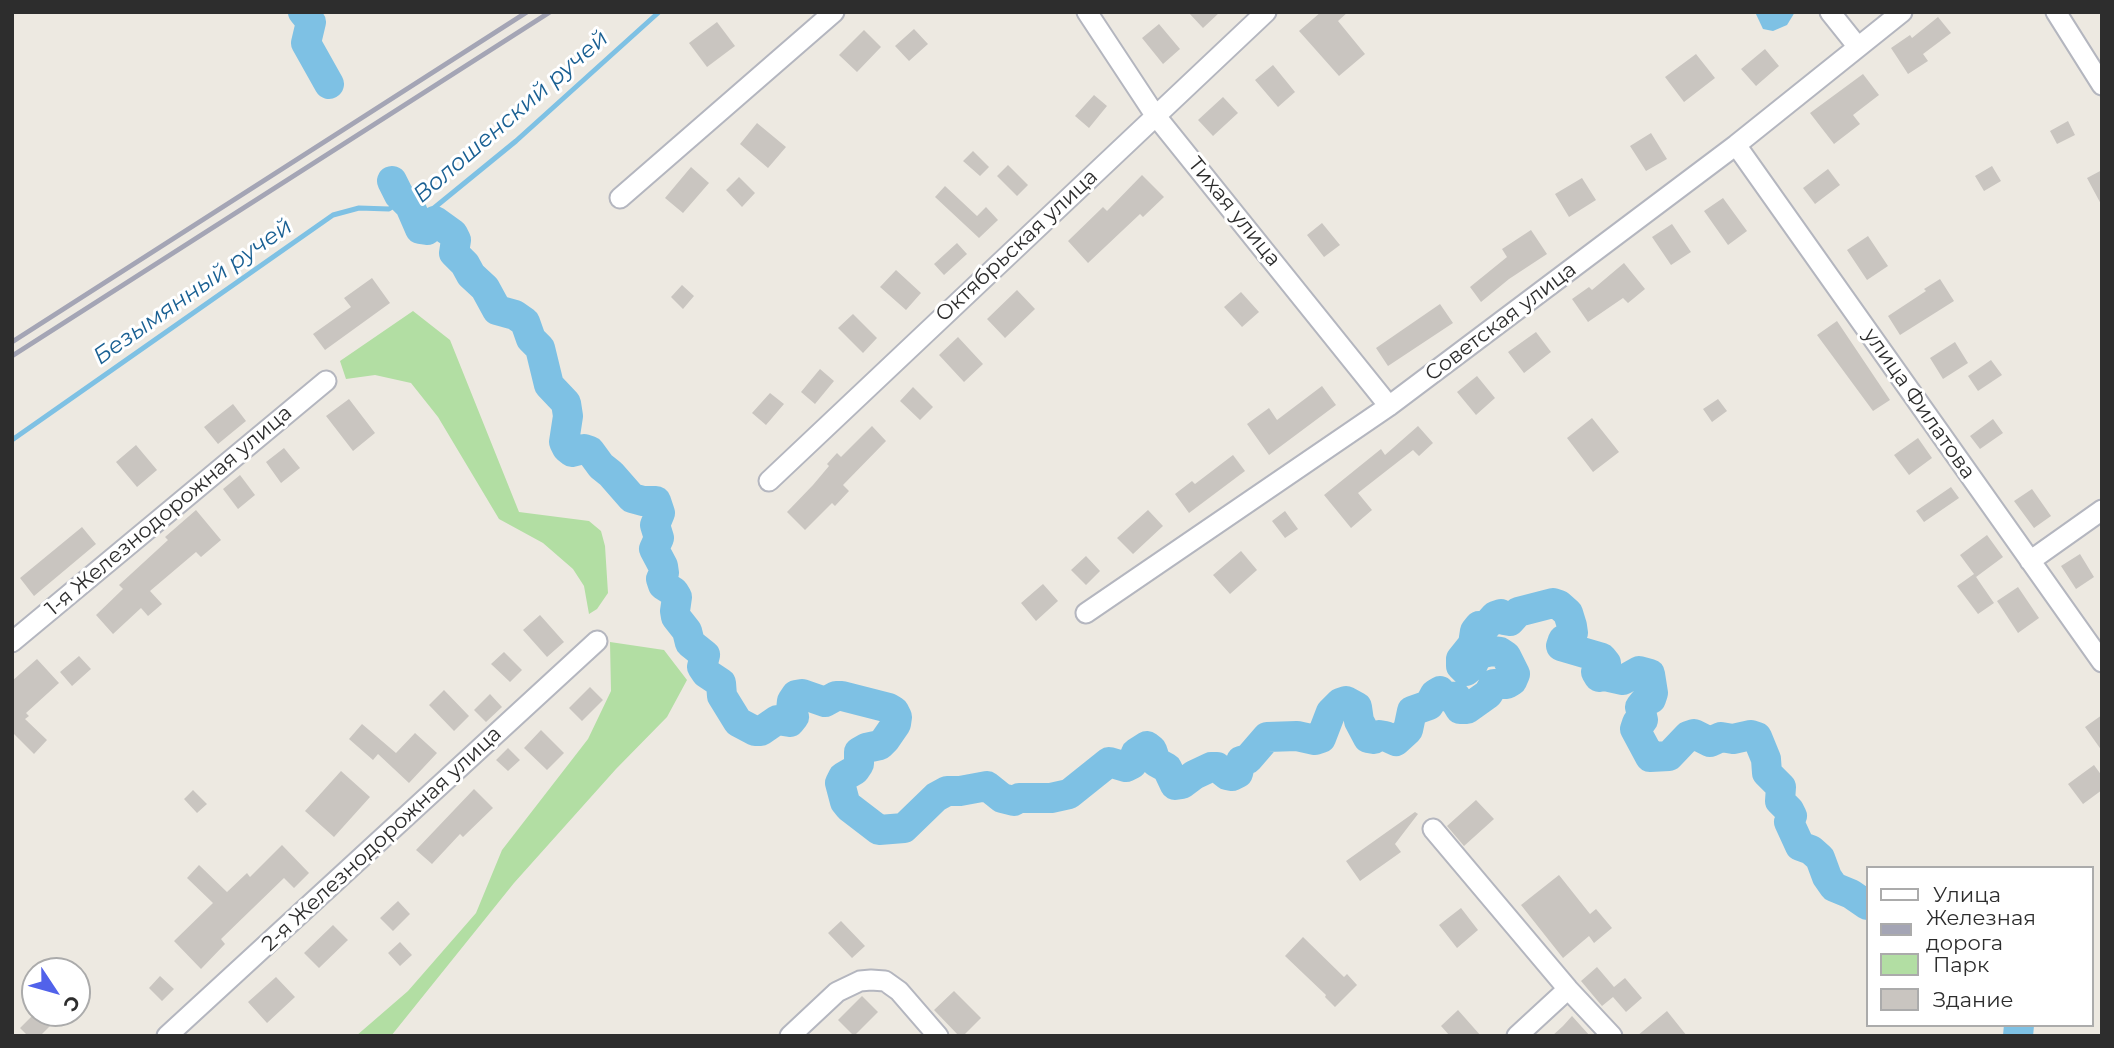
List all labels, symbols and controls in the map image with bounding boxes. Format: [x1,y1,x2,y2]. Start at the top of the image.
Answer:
water label: Волошенский ручей [408,25,614,209]
street label: Тихая улица [1182,152,1286,272]
street label: Октябрьская улица [931,164,1103,328]
water label: Безымянный ручей [88,213,298,371]
street label: Советская улица [1421,257,1581,387]
street label: улица Филатова [1858,324,1980,484]
street label: 1-я Железнодорожная улица [41,401,297,621]
street label: 2-я Железнодорожная улица [257,721,507,957]
legend [1866,866,2093,1027]
text: Улица [1933,882,2001,907]
text: Железная дорога [1926,905,2036,955]
text: Парк [1933,952,1989,977]
north arrow [21,957,91,1027]
text: Здание [1933,987,2014,1012]
text: С [58,991,85,1016]

